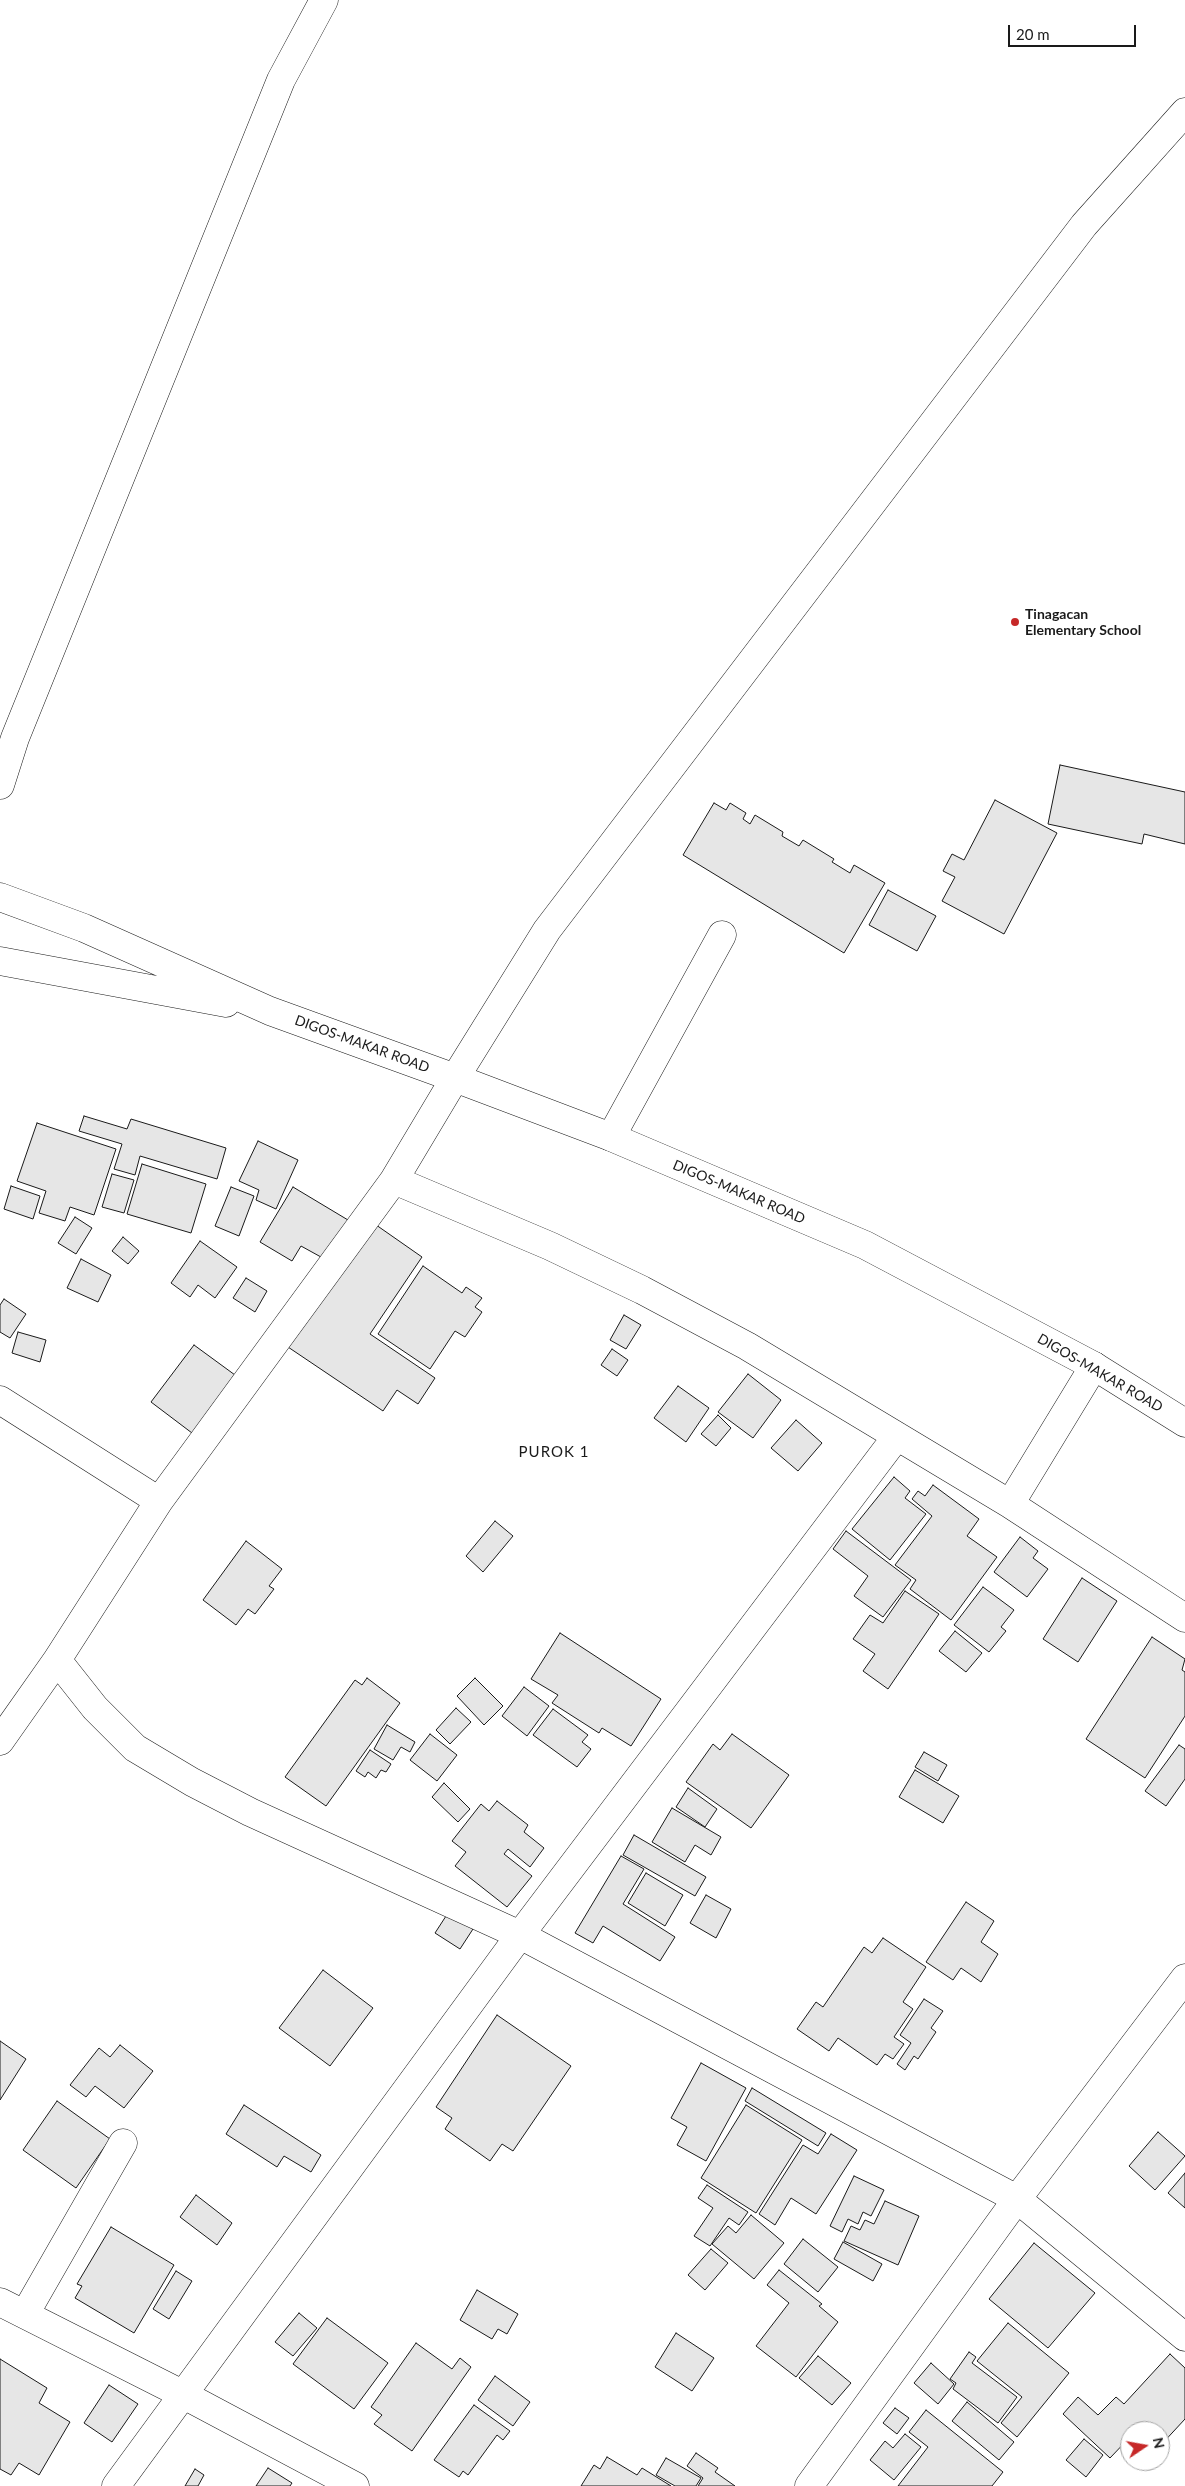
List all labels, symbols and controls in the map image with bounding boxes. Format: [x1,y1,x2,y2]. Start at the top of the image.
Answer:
scale bar [1010,15,1138,47]
text: 20 m [1016,25,1050,43]
place label: Tinagacan Elementary School [1025,606,1141,638]
marker: Tinagacan Elementary School [1009,616,1021,628]
street label: DIGOS-MAKAR ROAD [292,1012,432,1076]
street label: DIGOS-MAKAR ROAD [670,1157,808,1227]
street label: DIGOS-MAKAR ROAD [1034,1330,1166,1416]
district label: PUROK 1 [518,1443,590,1461]
north arrow [1120,2421,1170,2471]
text: N [1150,2436,1169,2450]

